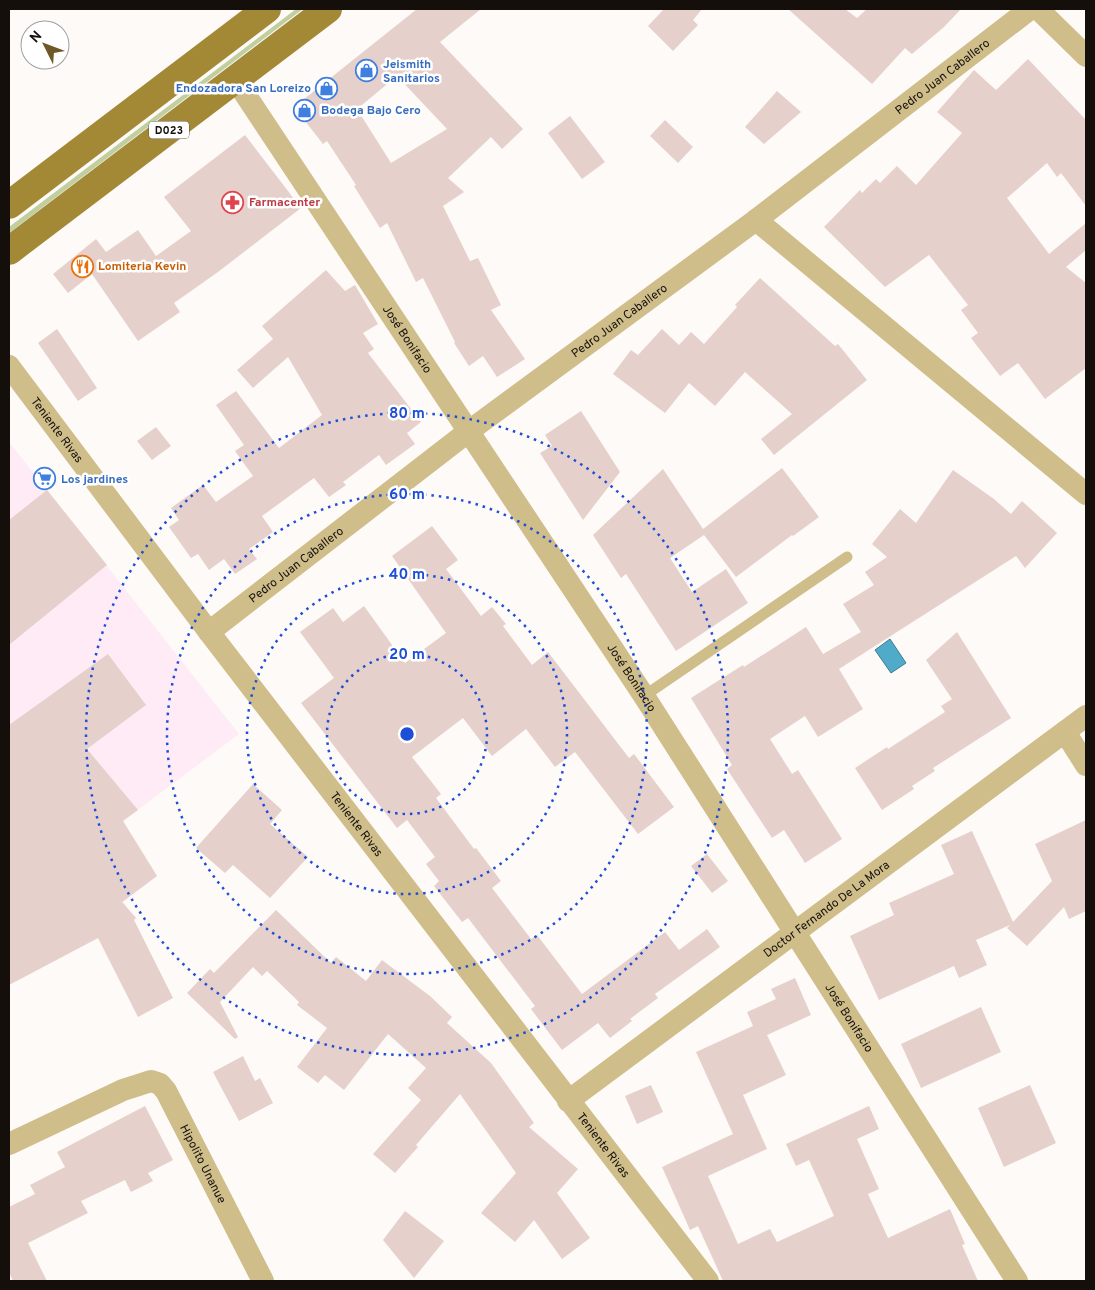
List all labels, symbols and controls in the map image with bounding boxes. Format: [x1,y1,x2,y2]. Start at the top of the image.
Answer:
north arrow [20,20,70,70]
text: N [27,28,46,47]
street label: Pedro Juan Caballero [892,36,994,119]
place label: Jeismith Sanitarios [383,57,440,87]
shop icon: Jeismith Sanitarios [355,59,379,83]
shop icon: Endozadora San Loreizo [315,76,339,100]
place label: Endozadora San Loreizo [176,81,311,97]
shop icon: Bodega Bajo Cero [293,98,317,122]
place label: Bodega Bajo Cero [321,103,421,119]
road number: D023 [149,122,189,138]
pharmacy icon: Farmacenter [221,190,245,214]
place label: Farmacenter [249,195,320,211]
restaurant icon: Lomiteria Kevin [70,254,94,278]
place label: Lomiteria Kevin [98,259,186,275]
street label: Pedro Juan Caballero [568,281,671,362]
street label: José Bonifacio [378,302,435,377]
street label: Teniente Rivas [26,395,86,467]
text: 80 m [389,405,425,424]
supermarket icon: Los jardines [33,467,57,491]
place label: Los jardines [61,472,128,488]
text: 60 m [389,486,425,505]
street label: Pedro Juan Caballero [246,524,348,607]
text: 40 m [389,566,425,585]
street label: José Bonifacio [602,641,659,715]
text: 20 m [389,646,425,665]
centre of rings [398,725,416,743]
street label: Teniente Rivas [326,789,386,860]
street label: Doctor Fernando De La Mora [761,858,893,962]
street label: José Bonifacio [821,981,876,1056]
street label: Teniente Rivas [573,1110,633,1182]
street label: Hipolito Unanue [175,1122,229,1207]

